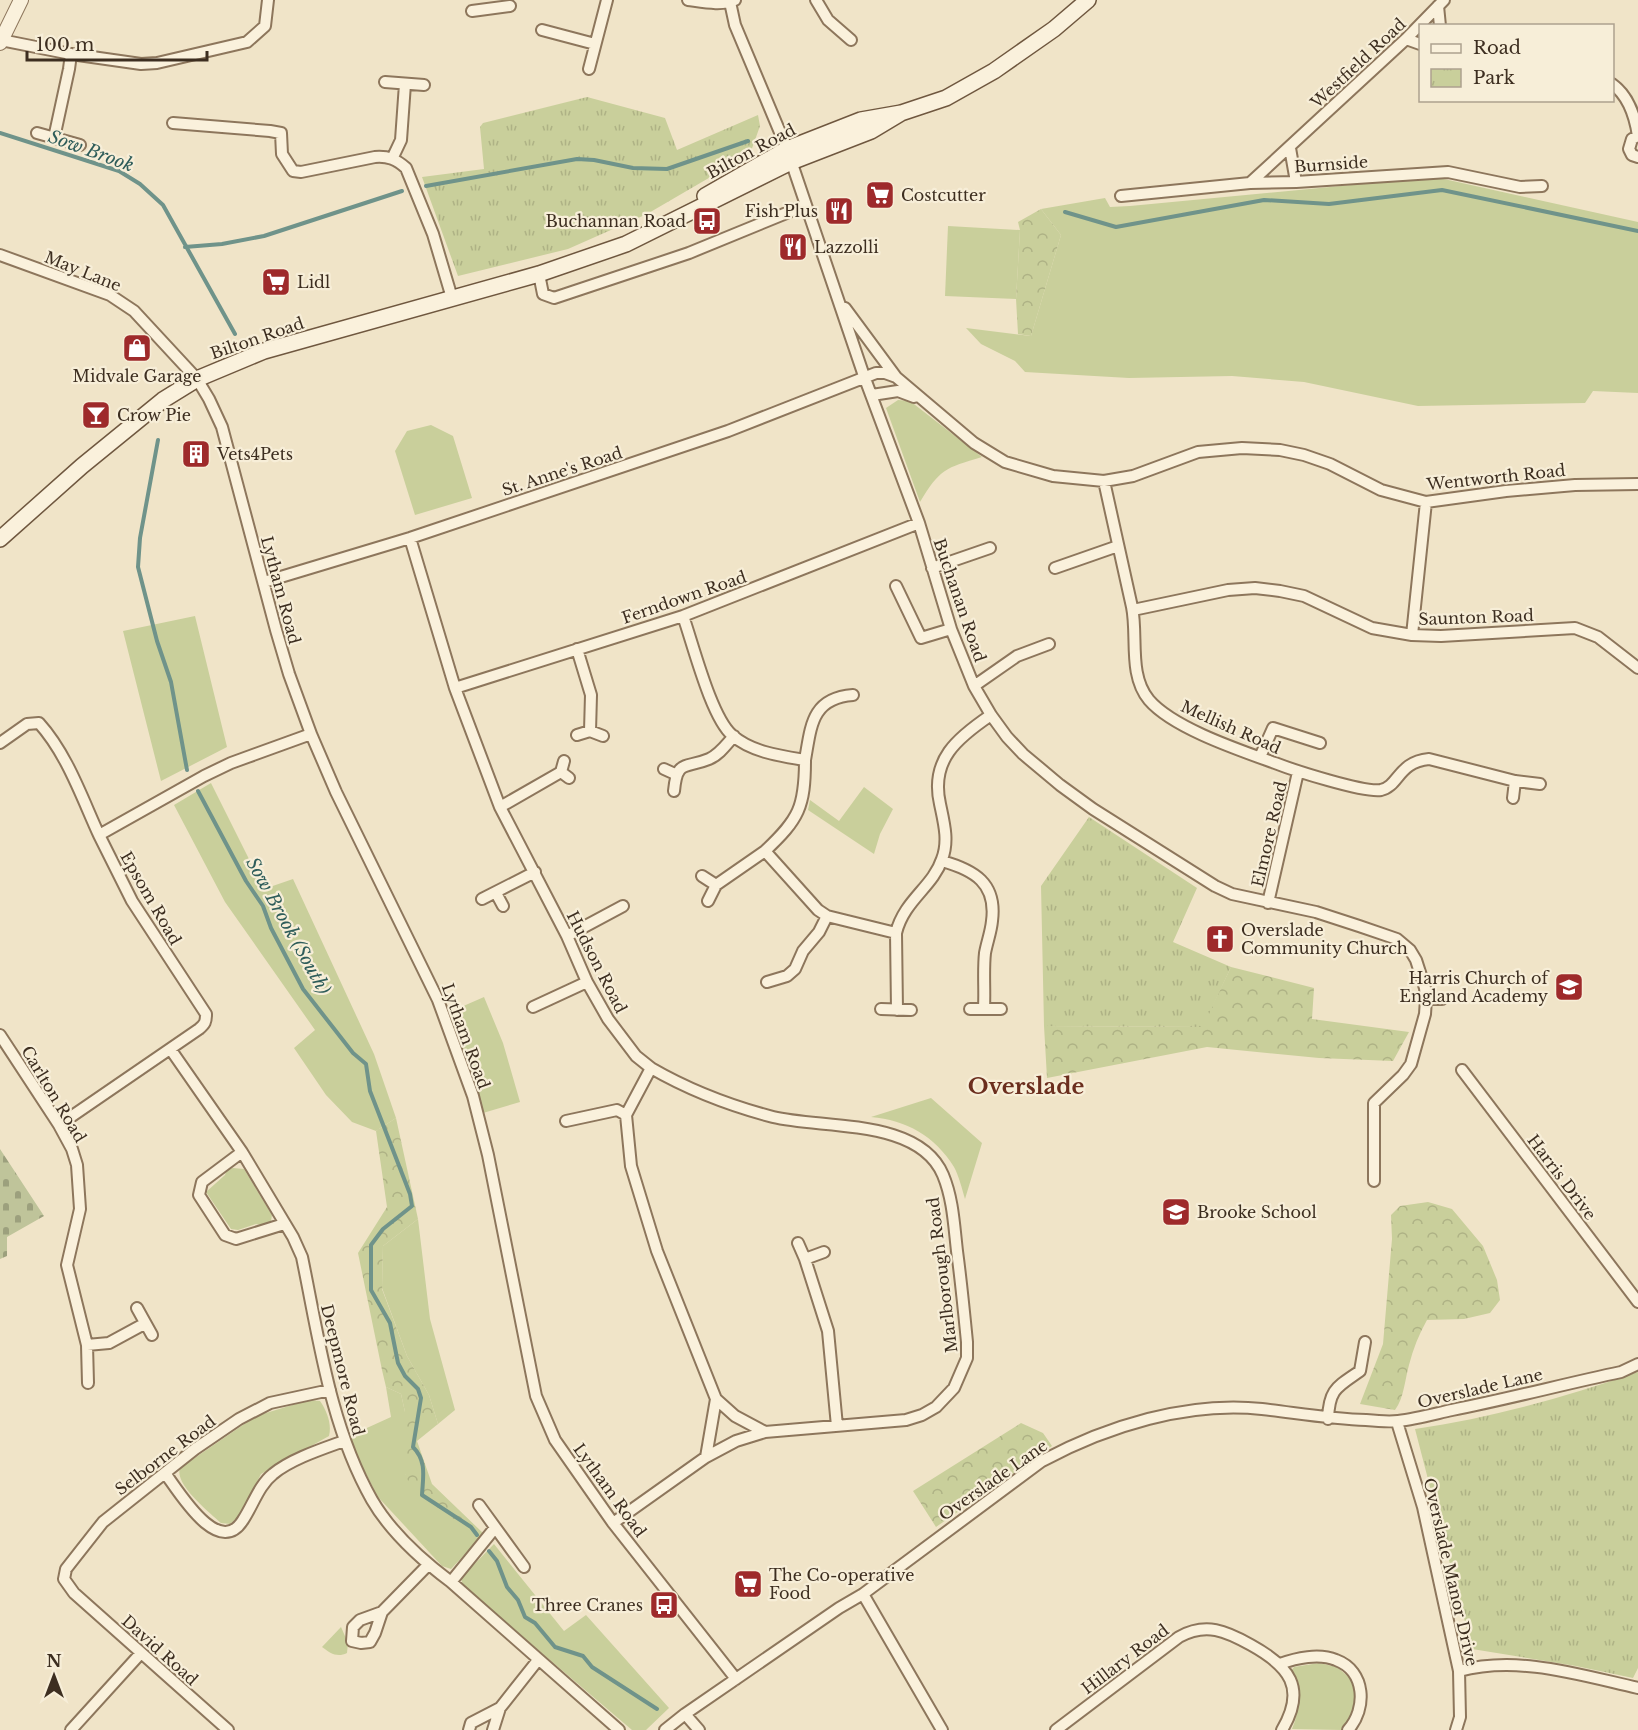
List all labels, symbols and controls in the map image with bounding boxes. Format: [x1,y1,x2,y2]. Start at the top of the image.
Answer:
street label: Westfield Road [1306,14,1410,113]
scale bar [27,24,207,62]
legend [1419,24,1614,102]
text: 100 m [36,34,94,56]
text: Road [1473,37,1521,59]
text: Park [1473,67,1515,89]
street label: Bilton Road [703,119,799,183]
water label: Sow Brook [45,125,137,177]
street label: Burnside [1293,151,1369,177]
supermarket icon: Costcutter [864,179,896,211]
place label: Costcutter [901,185,986,205]
restaurant icon: Fish Plus [823,195,855,227]
place label: Fish Plus [745,201,818,221]
bus stop icon: Buchannan Road [691,205,723,237]
place label: Buchannan Road [546,211,686,231]
restaurant icon: Lazzolli [777,231,809,263]
place label: Lazzolli [814,237,879,257]
street label: May Lane [42,247,124,295]
supermarket icon: Lidl [260,266,292,298]
place label: Lidl [297,272,330,292]
street label: Bilton Road [208,313,307,363]
shop icon: Midvale Garage [121,332,153,364]
place label: Midvale Garage [73,366,201,386]
bar icon: Crow Pie [80,399,112,431]
place label: Crow Pie [117,405,191,425]
building icon: Vets4Pets [180,438,212,470]
street label: St. Anne's Road [499,442,625,500]
place label: Vets4Pets [216,444,293,464]
street label: Wentworth Road [1425,460,1567,494]
street label: Lytham Road [257,534,305,646]
street label: Buchanan Road [929,536,991,665]
street label: Ferndown Road [619,566,749,628]
street label: Saunton Road [1418,605,1534,629]
street label: Mellish Road [1178,696,1284,758]
street label: Elmore Road [1247,779,1291,889]
street label: Epsom Road [116,848,186,948]
water label: Sow Brook (South) [241,854,335,998]
street label: Hudson Road [563,908,631,1017]
place label: Overslade Community Church [1241,920,1408,958]
church icon: Overslade Community Church [1204,923,1236,955]
place label: Harris Church of England Academy [1399,968,1550,1006]
school or university icon: Harris Church of England Academy [1553,971,1585,1003]
street label: Lytham Road [438,980,494,1092]
street label: Carlton Road [17,1042,91,1146]
district label: Overslade [968,1073,1084,1100]
street label: Harris Drive [1523,1130,1601,1224]
street label: Marlborough Road [923,1196,961,1354]
school or university icon: Brooke School [1160,1196,1192,1228]
place label: Brooke School [1197,1202,1317,1222]
street label: Deepmore Road [317,1302,369,1438]
street label: Overslade Lane [1415,1364,1545,1412]
street label: Selborne Road [111,1411,219,1499]
street label: Overslade Lane [935,1435,1051,1525]
street label: Lytham Road [569,1439,651,1541]
street label: Overslade Manor Drive [1420,1476,1482,1668]
place label: The Co-operative Food [769,1565,914,1603]
supermarket icon: The Co-operative Food [732,1568,764,1600]
bus stop icon: Three Cranes [648,1589,680,1621]
place label: Three Cranes [532,1595,643,1615]
street label: David Road [118,1611,202,1690]
street label: Hillary Road [1077,1620,1173,1698]
north arrow [24,1646,84,1706]
text: N [46,1651,62,1671]

